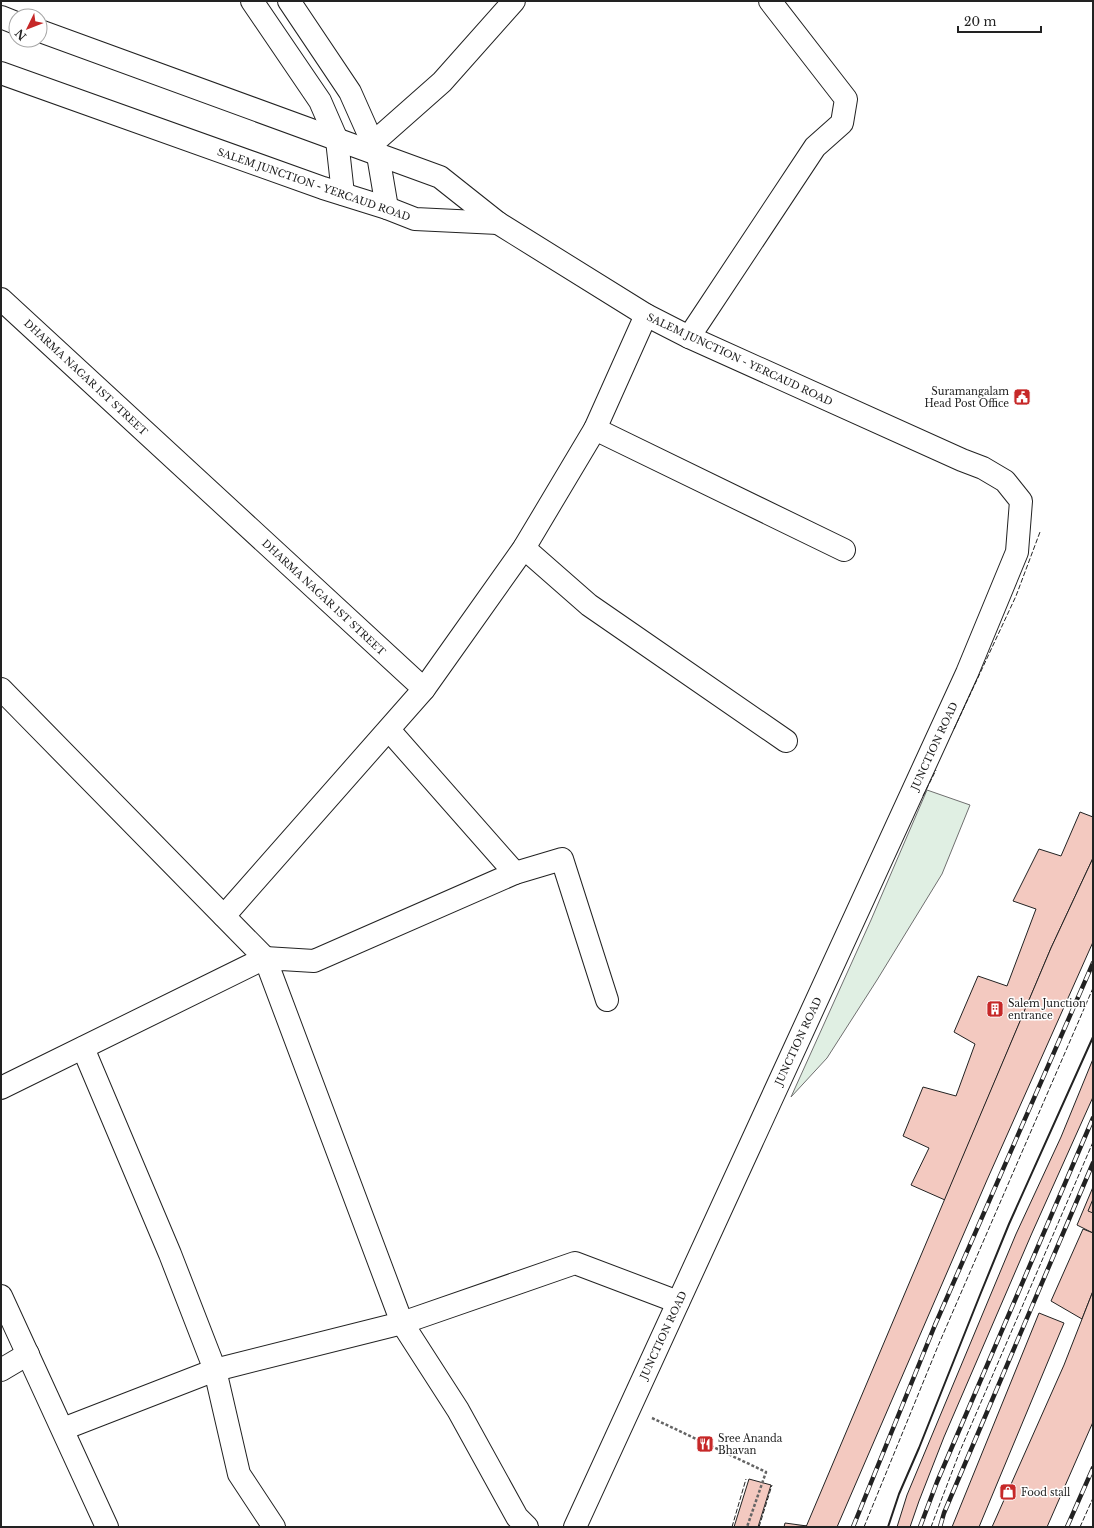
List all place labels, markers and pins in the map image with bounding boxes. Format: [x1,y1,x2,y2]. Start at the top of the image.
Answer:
place label: Suramangalam Head Post Office [925,385,1009,410]
public building icon: Suramangalam Head Post Office [1012,387,1032,407]
place label: Salem Junction entrance [1008,997,1086,1022]
building icon: Salem Junction entrance [985,999,1005,1019]
place label: Sree Ananda Bhavan [718,1432,783,1457]
restaurant icon: Sree Ananda Bhavan [695,1434,715,1454]
shop icon: Food stall [998,1482,1018,1502]
place label: Food stall [1021,1486,1070,1499]

